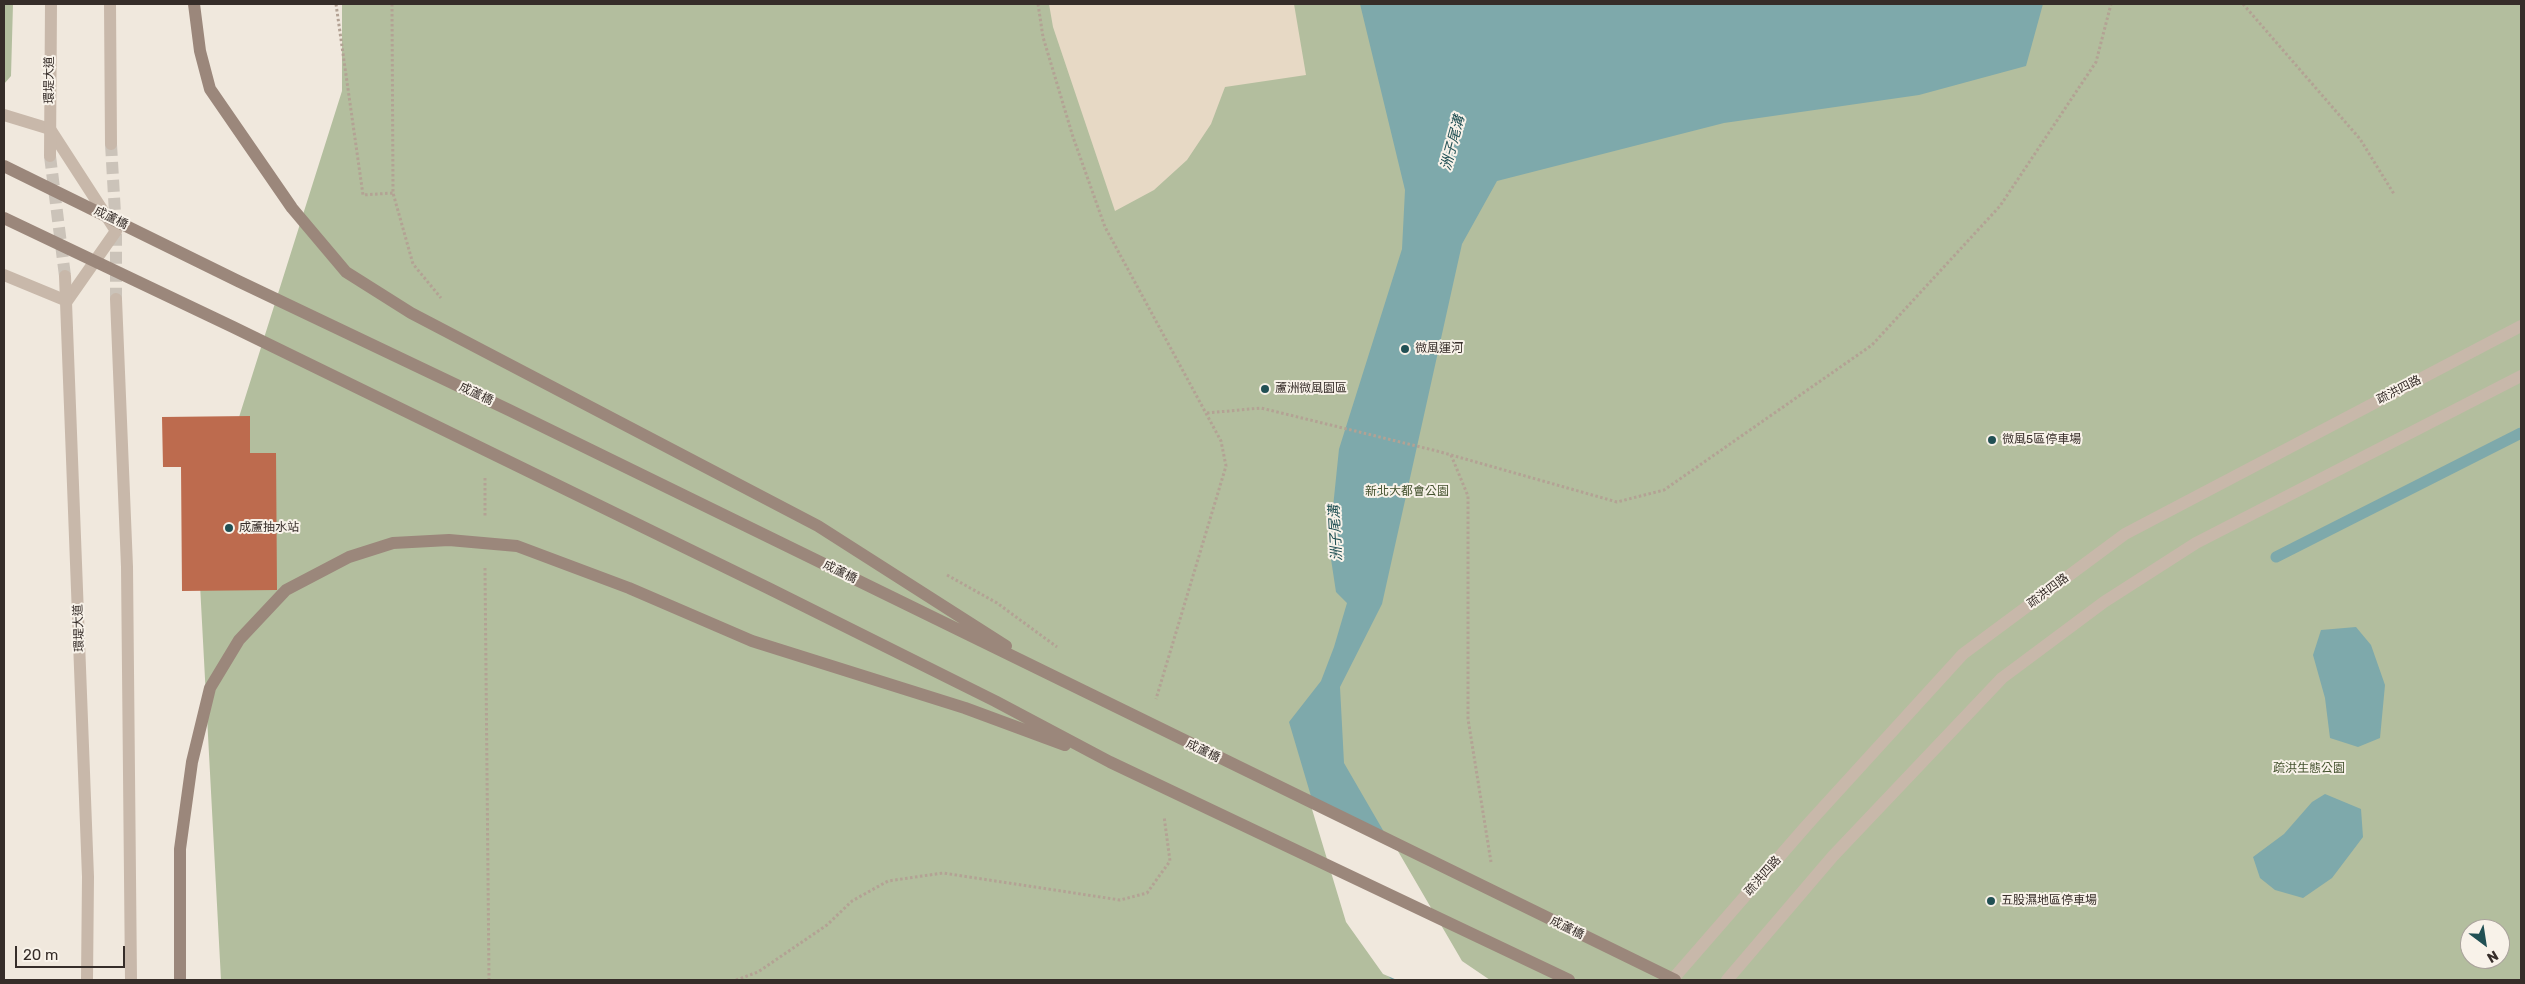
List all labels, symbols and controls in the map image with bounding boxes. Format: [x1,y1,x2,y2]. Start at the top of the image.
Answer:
street label: 環堤大道 [43,56,57,104]
water label: 洲子尾溝 [1438,114,1468,172]
street label: 成蘆橋 [92,204,130,232]
place label: 微風運河 [1415,342,1463,356]
marker: 微風運河 [1399,343,1411,355]
street label: 疏洪四路 [2374,373,2424,407]
street label: 成蘆橋 [457,380,495,408]
place label: 蘆洲微風園區 [1275,382,1347,396]
marker: 蘆洲微風園區 [1259,383,1271,395]
place label: 微風5區停車場 [2002,433,2081,447]
marker: 微風5區停車場 [1986,434,1998,446]
park label: 新北大都會公園 [1365,485,1449,499]
water label: 洲子尾溝 [1326,505,1346,561]
place label: 成蘆抽水站 [239,521,299,535]
marker: 成蘆抽水站 [223,522,235,534]
street label: 成蘆橋 [821,558,859,586]
street label: 疏洪四路 [2024,571,2072,611]
street label: 環堤大道 [71,604,87,652]
street label: 成蘆橋 [1184,737,1222,765]
park label: 疏洪生態公園 [2273,762,2345,776]
street label: 疏洪四路 [1742,853,1784,899]
place label: 五股濕地區停車場 [2001,894,2097,908]
marker: 五股濕地區停車場 [1985,895,1997,907]
street label: 成蘆橋 [1548,914,1586,942]
north arrow [2460,919,2510,969]
scale bar [18,936,128,968]
text: 20 m [23,946,58,964]
text: N [2484,947,2501,966]

